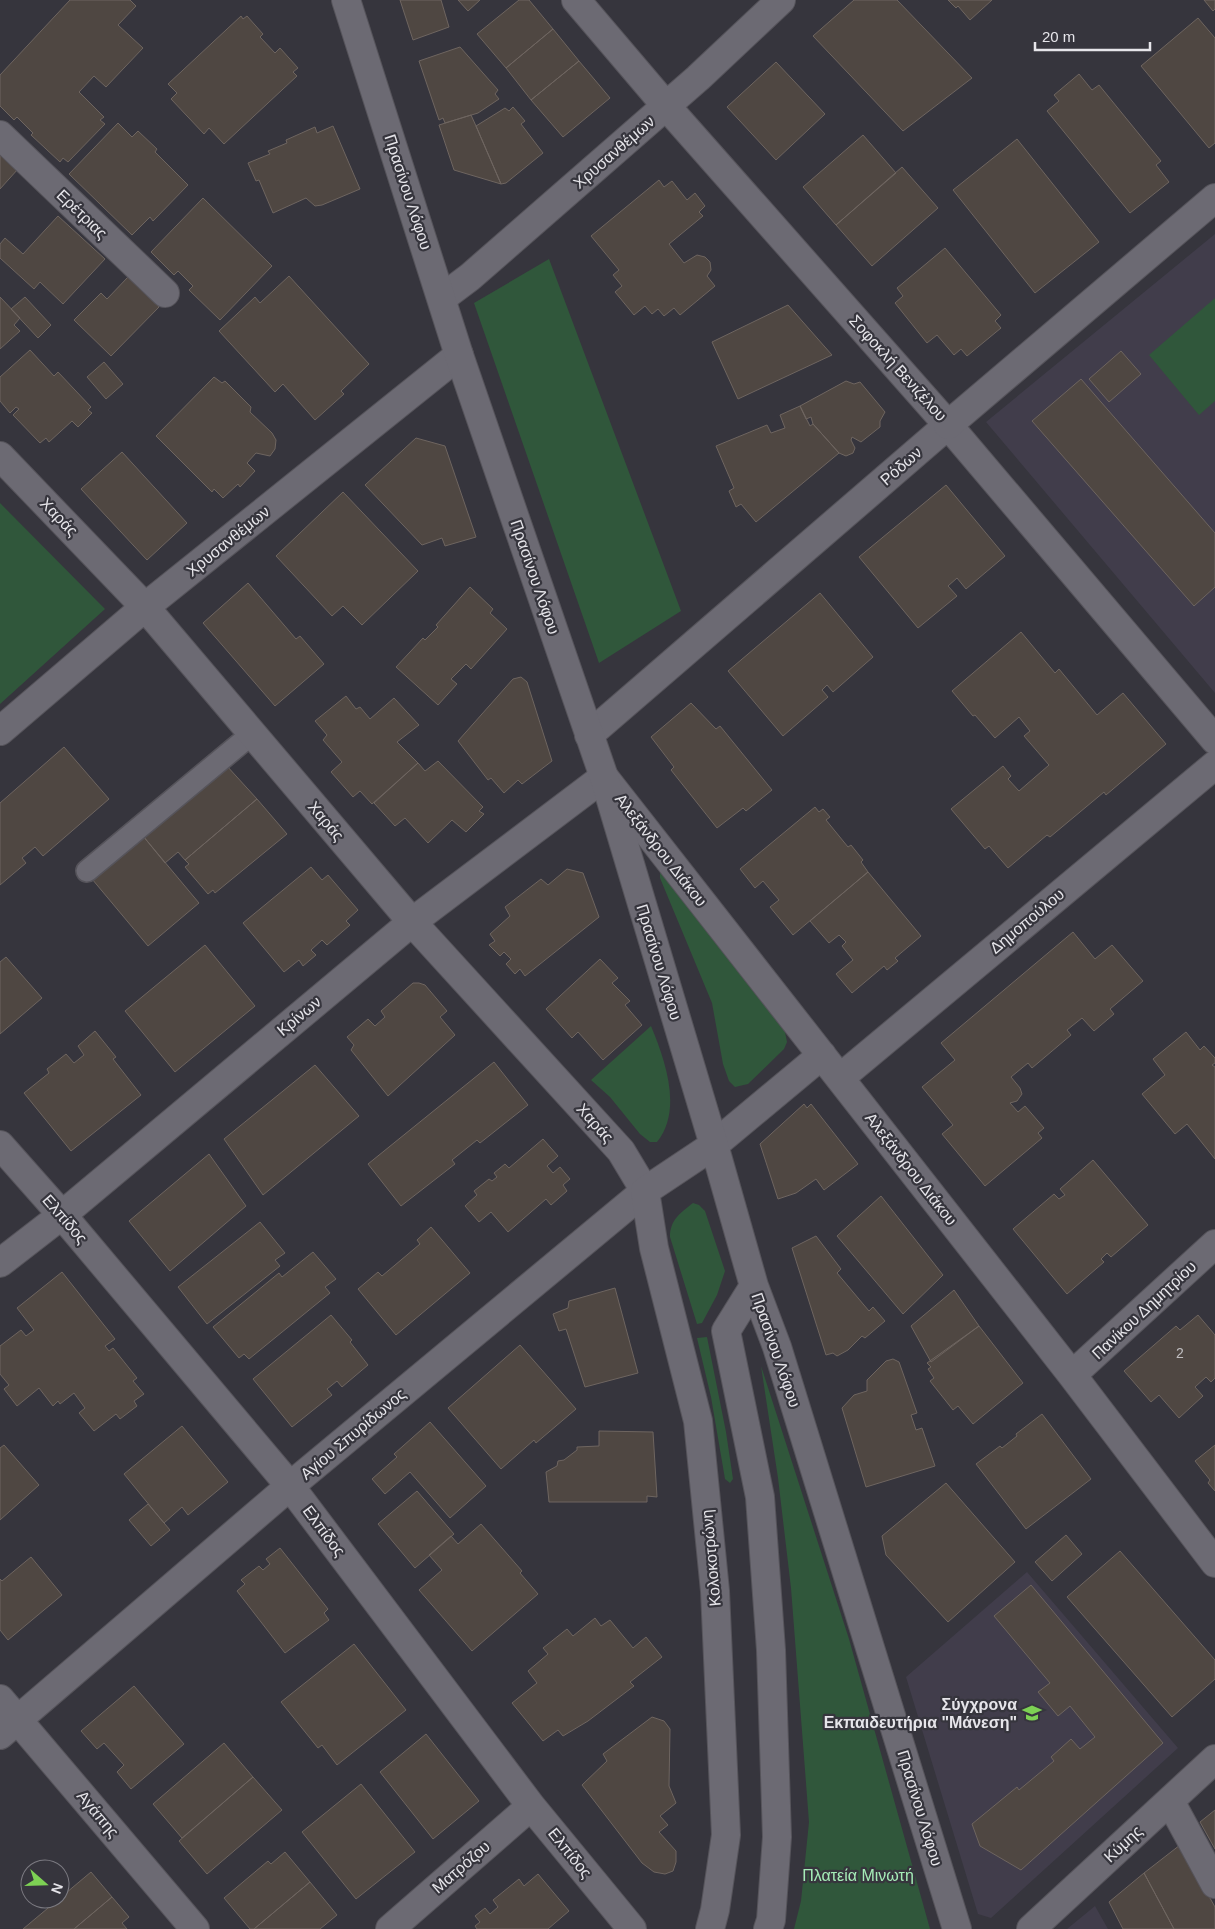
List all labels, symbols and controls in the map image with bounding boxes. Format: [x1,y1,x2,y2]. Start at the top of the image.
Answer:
scale bar [1035,20,1150,52]
text: 20 m [1042,28,1075,45]
street label: Χρυσανθέμων [570,112,658,192]
street label: Πρασίνου Λόφου [381,132,435,252]
street label: Ερέτριας [53,186,111,242]
street label: Σοφοκλή Βενιζέλου [845,312,950,425]
street label: Ρόδων [877,444,925,488]
street label: Χαράς [37,495,81,540]
street label: Χρυσανθέμων [183,502,273,580]
street label: Πρασίνου Λόφου [507,517,563,637]
street label: Αλεξάνδρου Διάκου [611,790,710,910]
street label: Χαράς [305,798,347,844]
street label: Δημοπούλου [987,885,1067,957]
street label: Πρασίνου Λόφου [633,902,685,1022]
street label: Κρίνων [274,993,324,1039]
street label: Χαράς [573,1100,617,1146]
street label: Αλεξάνδρου Διάκου [861,1109,960,1229]
street label: Ελπίδος [39,1191,91,1247]
street label: Πανίκου Δημητρίου [1089,1258,1199,1362]
street label: Πρασίνου Λόφου [748,1290,804,1410]
house number: 2 [1176,1345,1184,1361]
street label: Αγίου Σπυρίδωνος [297,1385,409,1483]
street label: Ελπίδος [300,1502,349,1560]
street label: Κολοκοτρώνη [698,1509,724,1607]
place label: Σύγχρονα Εκπαιδευτήρια "Μάνεση" [824,1696,1017,1731]
school or university icon: Σύγχρονα Εκπαιδευτήρια "Μάνεση" [1021,1702,1043,1724]
street label: Πρασίνου Λόφου [894,1748,946,1868]
street label: Αγάπης [74,1787,122,1841]
street label: Κύμης [1101,1822,1146,1866]
street label: Ελπίδος [545,1825,595,1881]
street label: Ματρόζου [429,1837,494,1897]
north arrow [20,1859,70,1909]
park label: Πλατεία Μινωτή [802,1867,914,1884]
text: N [48,1881,66,1896]

